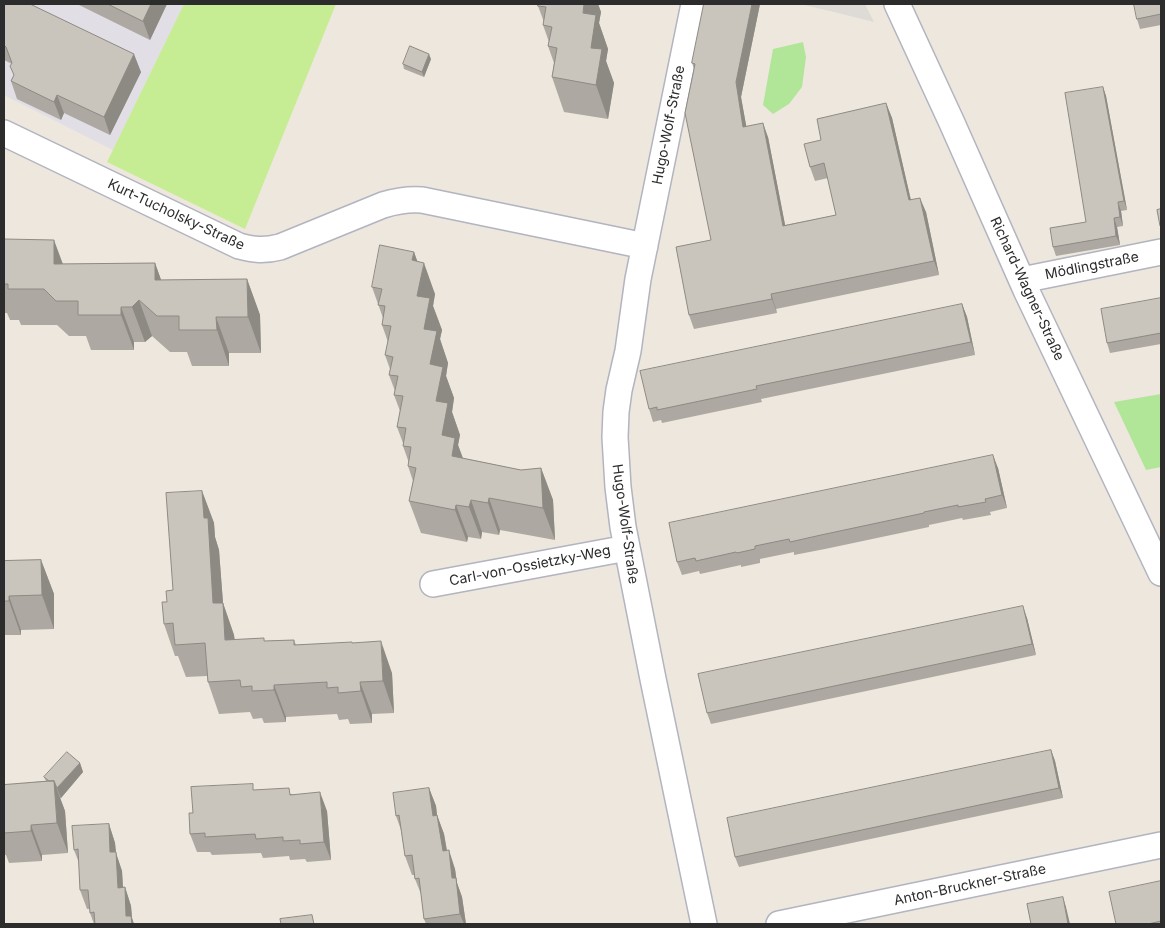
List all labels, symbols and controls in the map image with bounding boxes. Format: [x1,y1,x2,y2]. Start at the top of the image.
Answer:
street label: Hugo-Wolf-Straße [649,64,689,186]
street label: Kurt-Tucholsky-Straße [105,176,247,254]
street label: Richard-Wagner-Straße [986,215,1068,363]
street label: Mödlingstraße [1044,249,1140,283]
street label: Hugo-Wolf-Straße [608,463,642,585]
street label: Carl-von-Ossietzky-Weg [448,542,612,590]
street label: Anton-Bruckner-Straße [892,861,1048,909]

